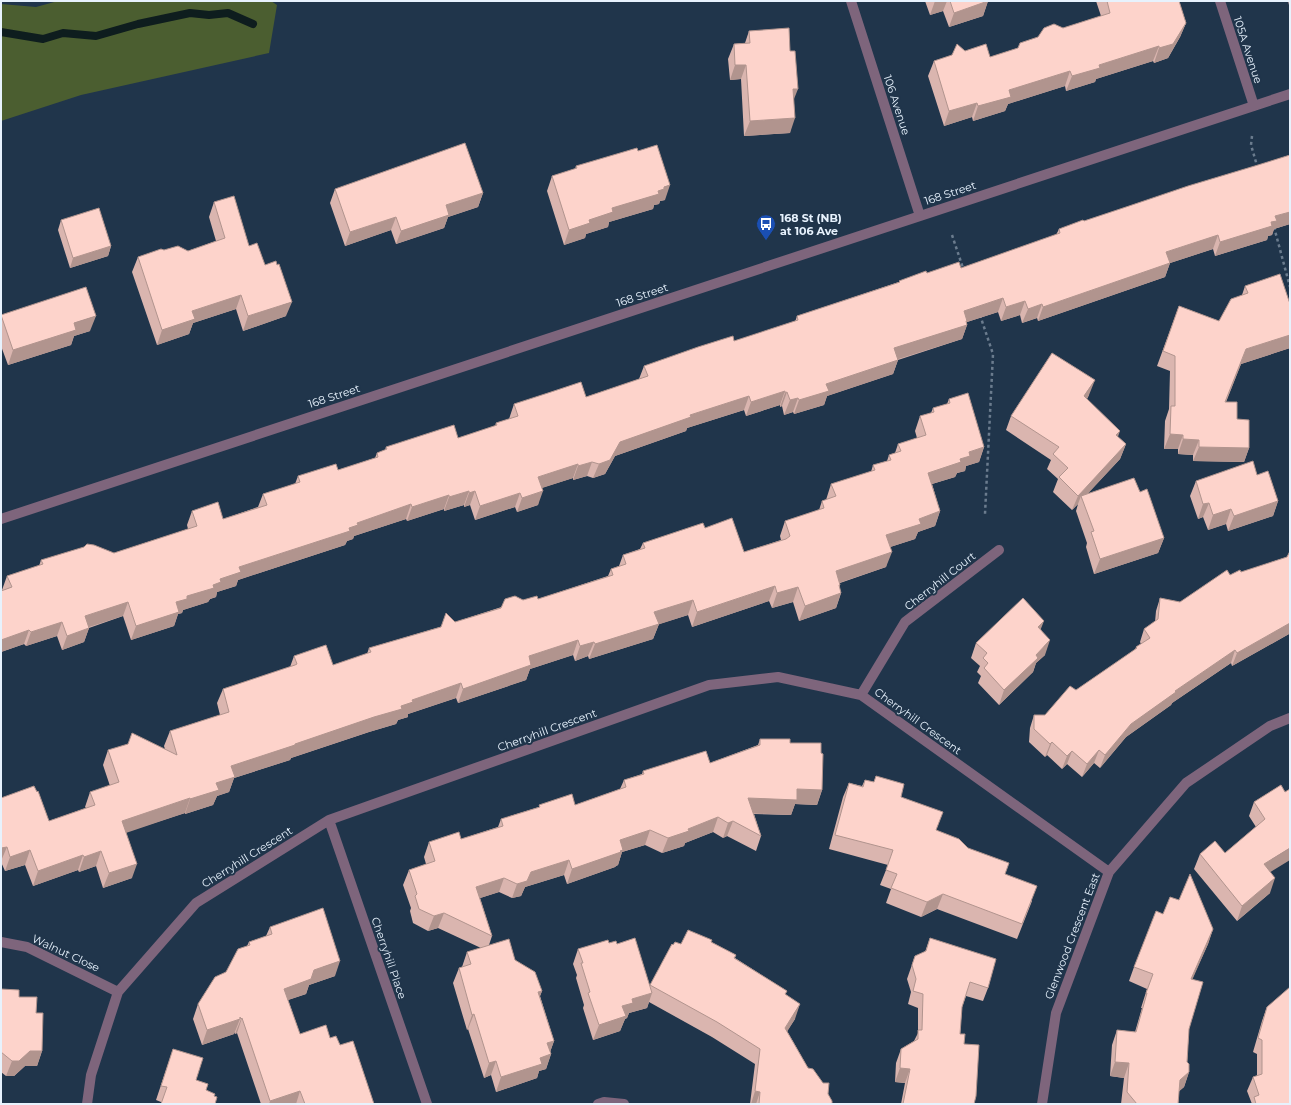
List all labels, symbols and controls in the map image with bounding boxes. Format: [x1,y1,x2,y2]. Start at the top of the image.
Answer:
street label: 105A Avenue [1231,15,1266,86]
street label: 106 Avenue [881,73,913,137]
street label: 168 Street [922,178,978,208]
place label: 168 St (NB) at 106 Ave [780,211,842,238]
bus stop icon: 168 St (NB) at 106 Ave [755,213,777,241]
street label: 168 Street [614,280,670,310]
street label: 168 Street [306,381,362,411]
street label: Cherryhill Court [902,549,979,613]
street label: Cherryhill Crescent [872,685,965,758]
street label: Cherryhill Crescent [496,705,599,754]
street label: Cherryhill Crescent [199,823,295,891]
street label: Glenwood Crescent East [1041,870,1103,1001]
street label: Cherryhill Place [368,915,410,1001]
street label: Walnut Close [30,931,102,975]

